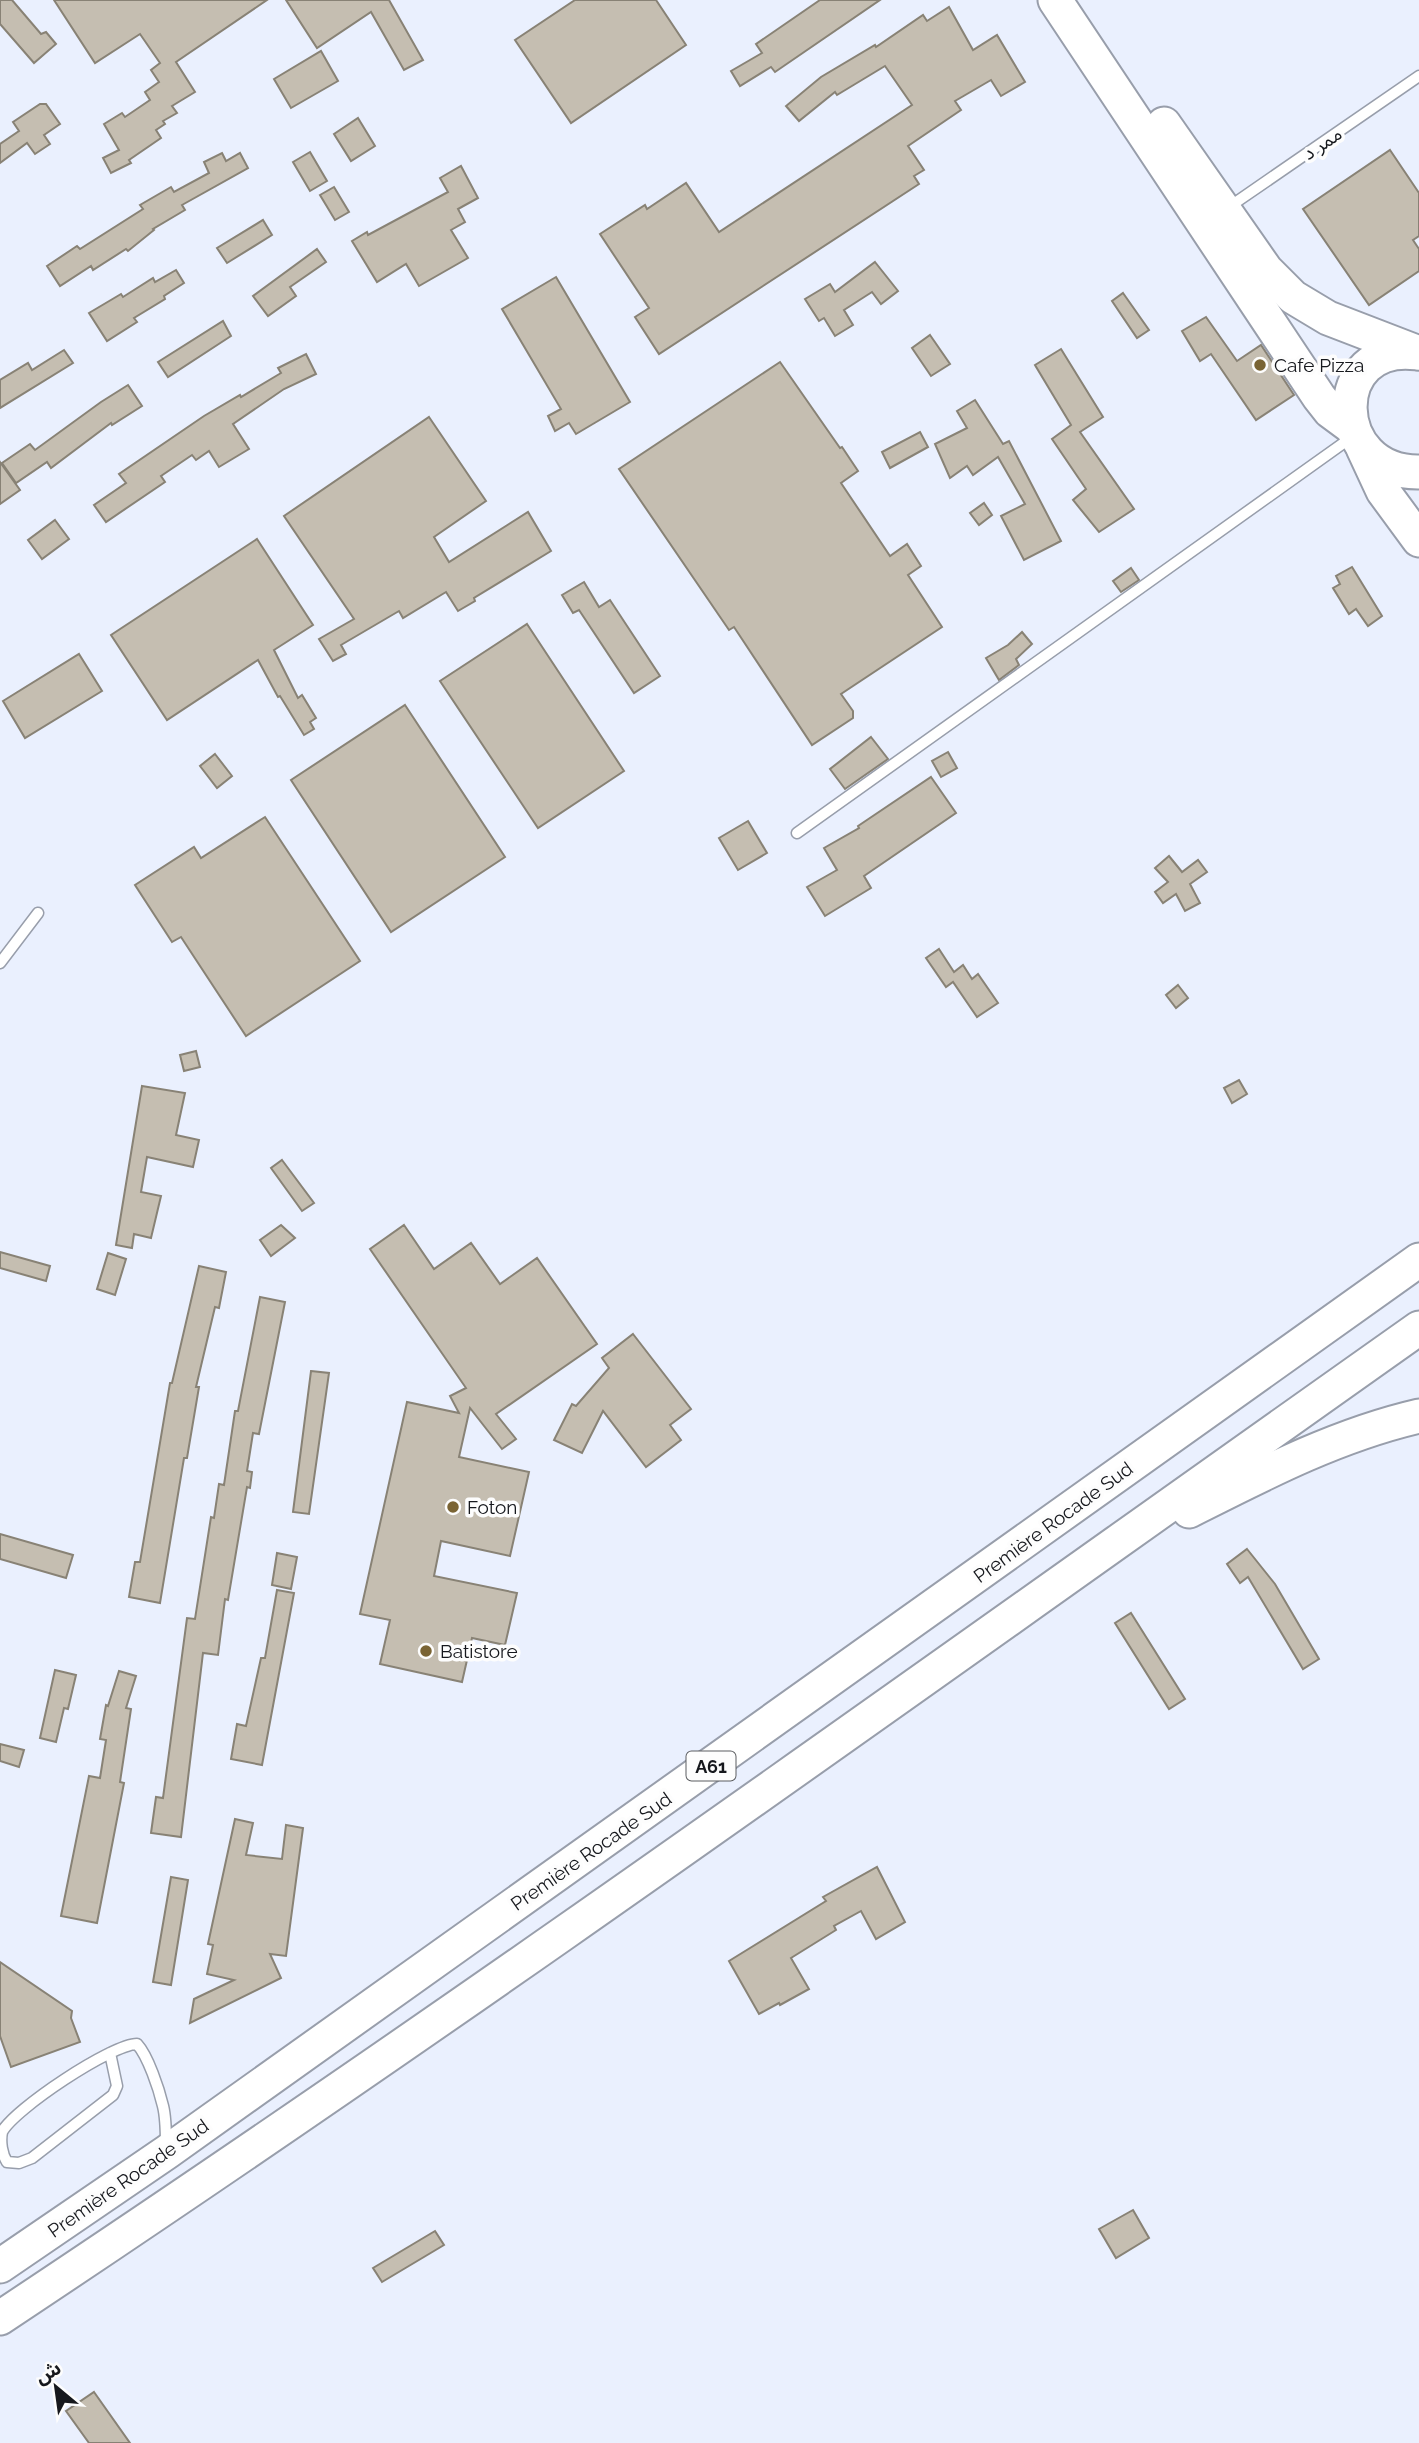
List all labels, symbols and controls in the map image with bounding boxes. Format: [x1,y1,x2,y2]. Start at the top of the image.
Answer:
street label: ممر د [1298,122,1346,165]
place label: Cafe Pizza [1274,354,1364,376]
marker: Cafe Pizza [1252,357,1268,373]
street label: Première Rocade Sud [969,1457,1137,1587]
place label: Foton [467,1496,517,1518]
marker: Foton [445,1499,461,1515]
place label: Batistore [440,1640,518,1662]
marker: Batistore [418,1643,434,1659]
road number: A61 [686,1751,736,1780]
street label: Première Rocade Sud [506,1787,676,1915]
street label: Première Rocade Sud [43,2114,213,2242]
north arrow [21,2352,91,2422]
text: ش [31,2356,64,2388]

